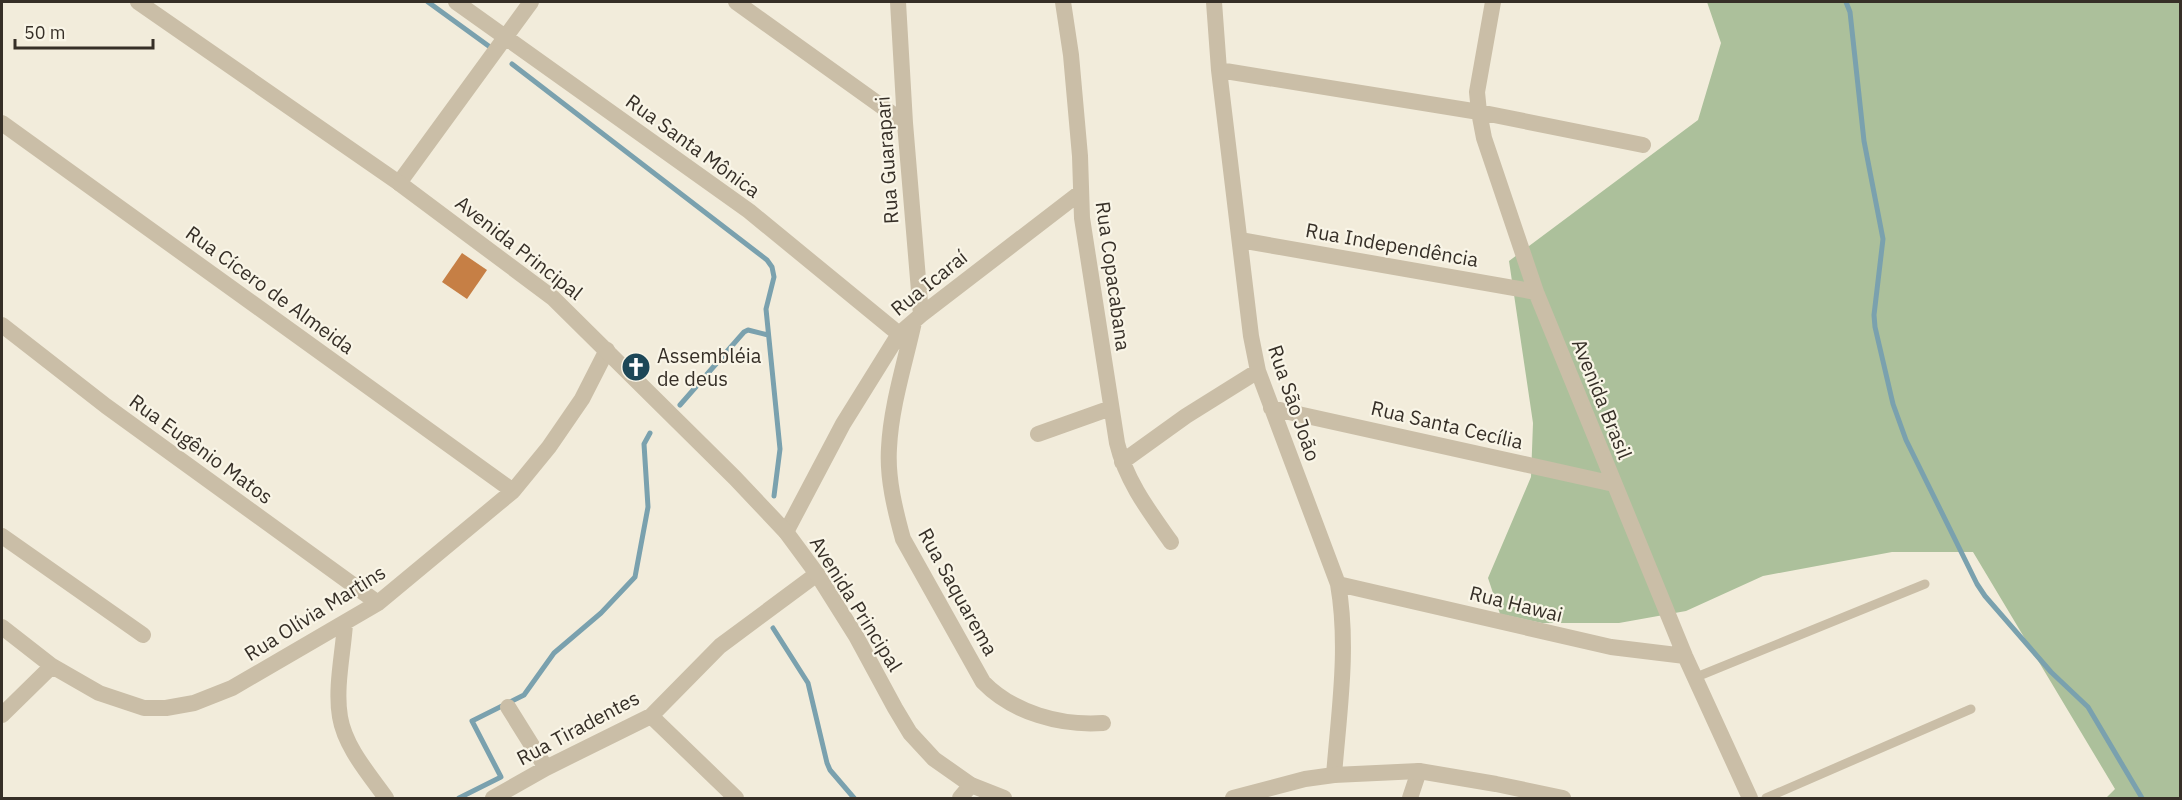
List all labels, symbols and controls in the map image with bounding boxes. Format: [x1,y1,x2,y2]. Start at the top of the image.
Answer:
scale bar [15,12,153,50]
text: 50 m [24,21,66,44]
street label: Rua Santa Mônica [621,88,766,204]
street label: Rua Guarapari [869,95,904,225]
street label: Avenida Principal [450,189,589,306]
street label: Rua Copacabana [1090,200,1137,353]
street label: Rua Independência [1304,216,1481,273]
street label: Rua Cícero de Almeida [181,219,360,360]
street label: Rua Icaraí [885,243,973,322]
street label: Avenida Brasil [1566,335,1639,463]
street label: Rua São João [1262,341,1327,464]
place label: Assembléia de deus [657,342,762,392]
church icon: Assembléia de deus [620,351,652,383]
street label: Rua Eugênio Matos [124,387,278,510]
street label: Rua Santa Cecília [1368,394,1526,455]
street label: Rua Saquarema [912,523,1005,661]
street label: Avenida Principal [804,531,909,677]
street label: Rua Olívia Martins [239,558,391,667]
street label: Rua Hawai [1467,579,1566,628]
street label: Rua Tiradentes [512,684,644,771]

